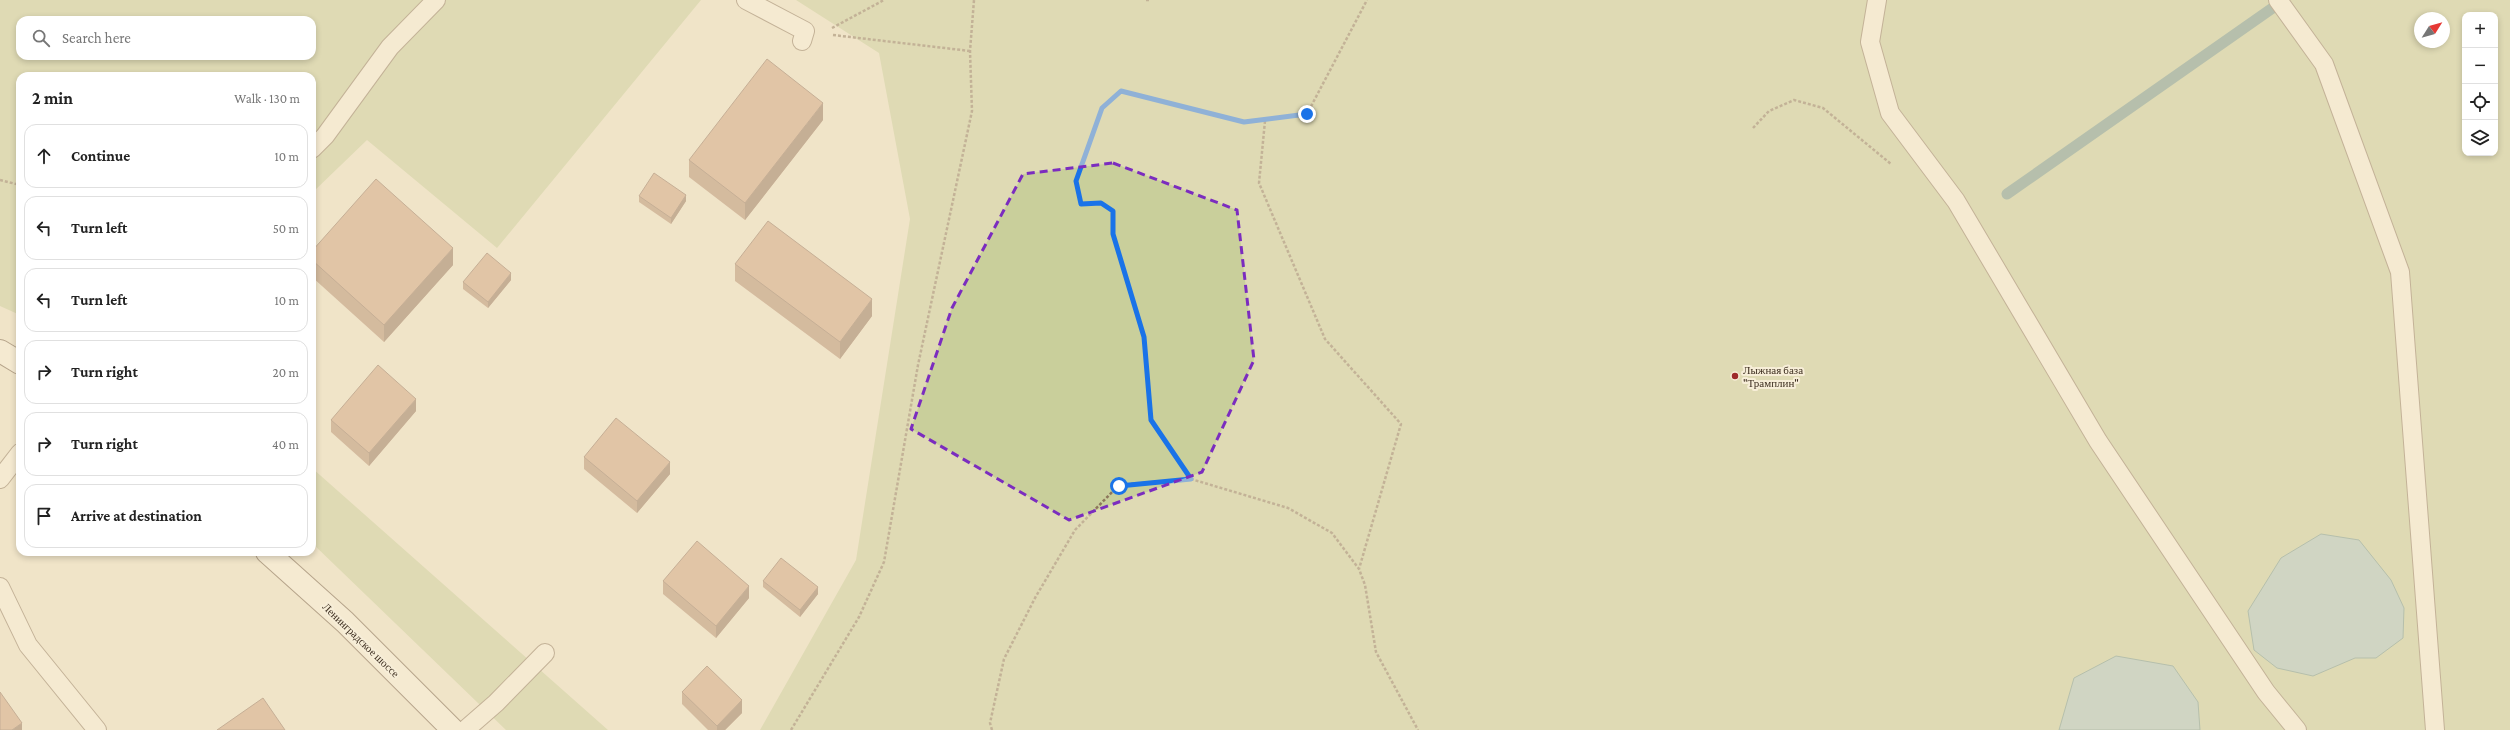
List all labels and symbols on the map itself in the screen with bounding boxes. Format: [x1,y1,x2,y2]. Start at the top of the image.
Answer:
north arrow [2414,12,2450,48]
route end [1298,105,1316,123]
place label: Лыжная база "Трамплин" [1743,364,1803,389]
marker: Лыжная база "Трамплин" [1730,371,1740,381]
route start [1110,477,1128,495]
street label: Ленинградское шоссе [320,600,402,680]

